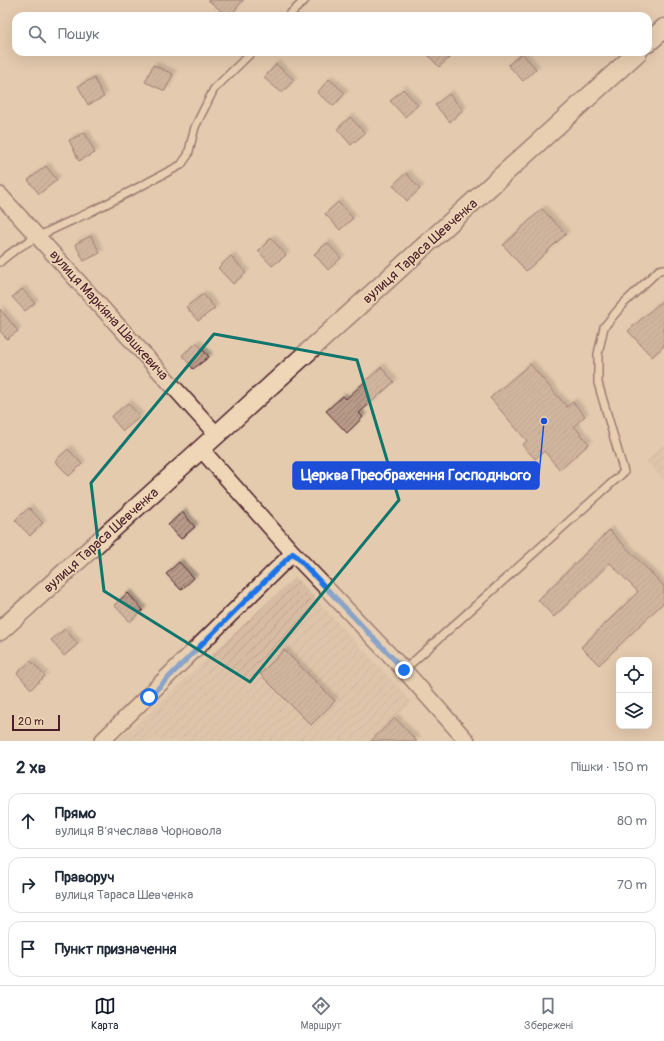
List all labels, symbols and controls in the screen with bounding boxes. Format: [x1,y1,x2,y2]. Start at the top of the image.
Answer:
search box [12,12,652,56]
icon: search [26,23,48,45]
text: Пошук [58,25,100,44]
street label: вулиця Тараса Шевченка [359,195,481,307]
street label: вулиця Маркіяна Шашкевича [46,246,172,384]
callout: Церква Преображення Господнього [293,462,539,489]
text: Церква Преображення Господнього [301,466,531,485]
street label: вулиця Тараса Шевченка [40,484,162,596]
map controls [616,657,652,729]
button: locate [616,657,652,693]
route end [395,661,413,679]
route start [140,688,158,706]
button: layers [616,693,652,729]
scale bar [12,713,60,732]
text: 20 m [18,715,44,728]
text: 2 хв [16,757,46,778]
text: Пішки · 150 m [571,759,648,775]
text: Прямо [55,804,96,823]
icon: ahead [17,810,39,832]
text: 80 m [617,813,647,829]
text: вулиця Вʼячеслава Чорновола [55,823,222,839]
text: Праворуч [55,868,115,887]
icon: right [17,874,39,896]
text: 70 m [617,877,647,893]
text: вулиця Тараса Шевченка [55,887,193,903]
icon: arrive [17,938,39,960]
text: Пункт призначення [55,940,176,959]
tab: Карта [91,995,118,1032]
tab: Маршрут [300,995,342,1032]
tab: Збережені [524,995,573,1032]

